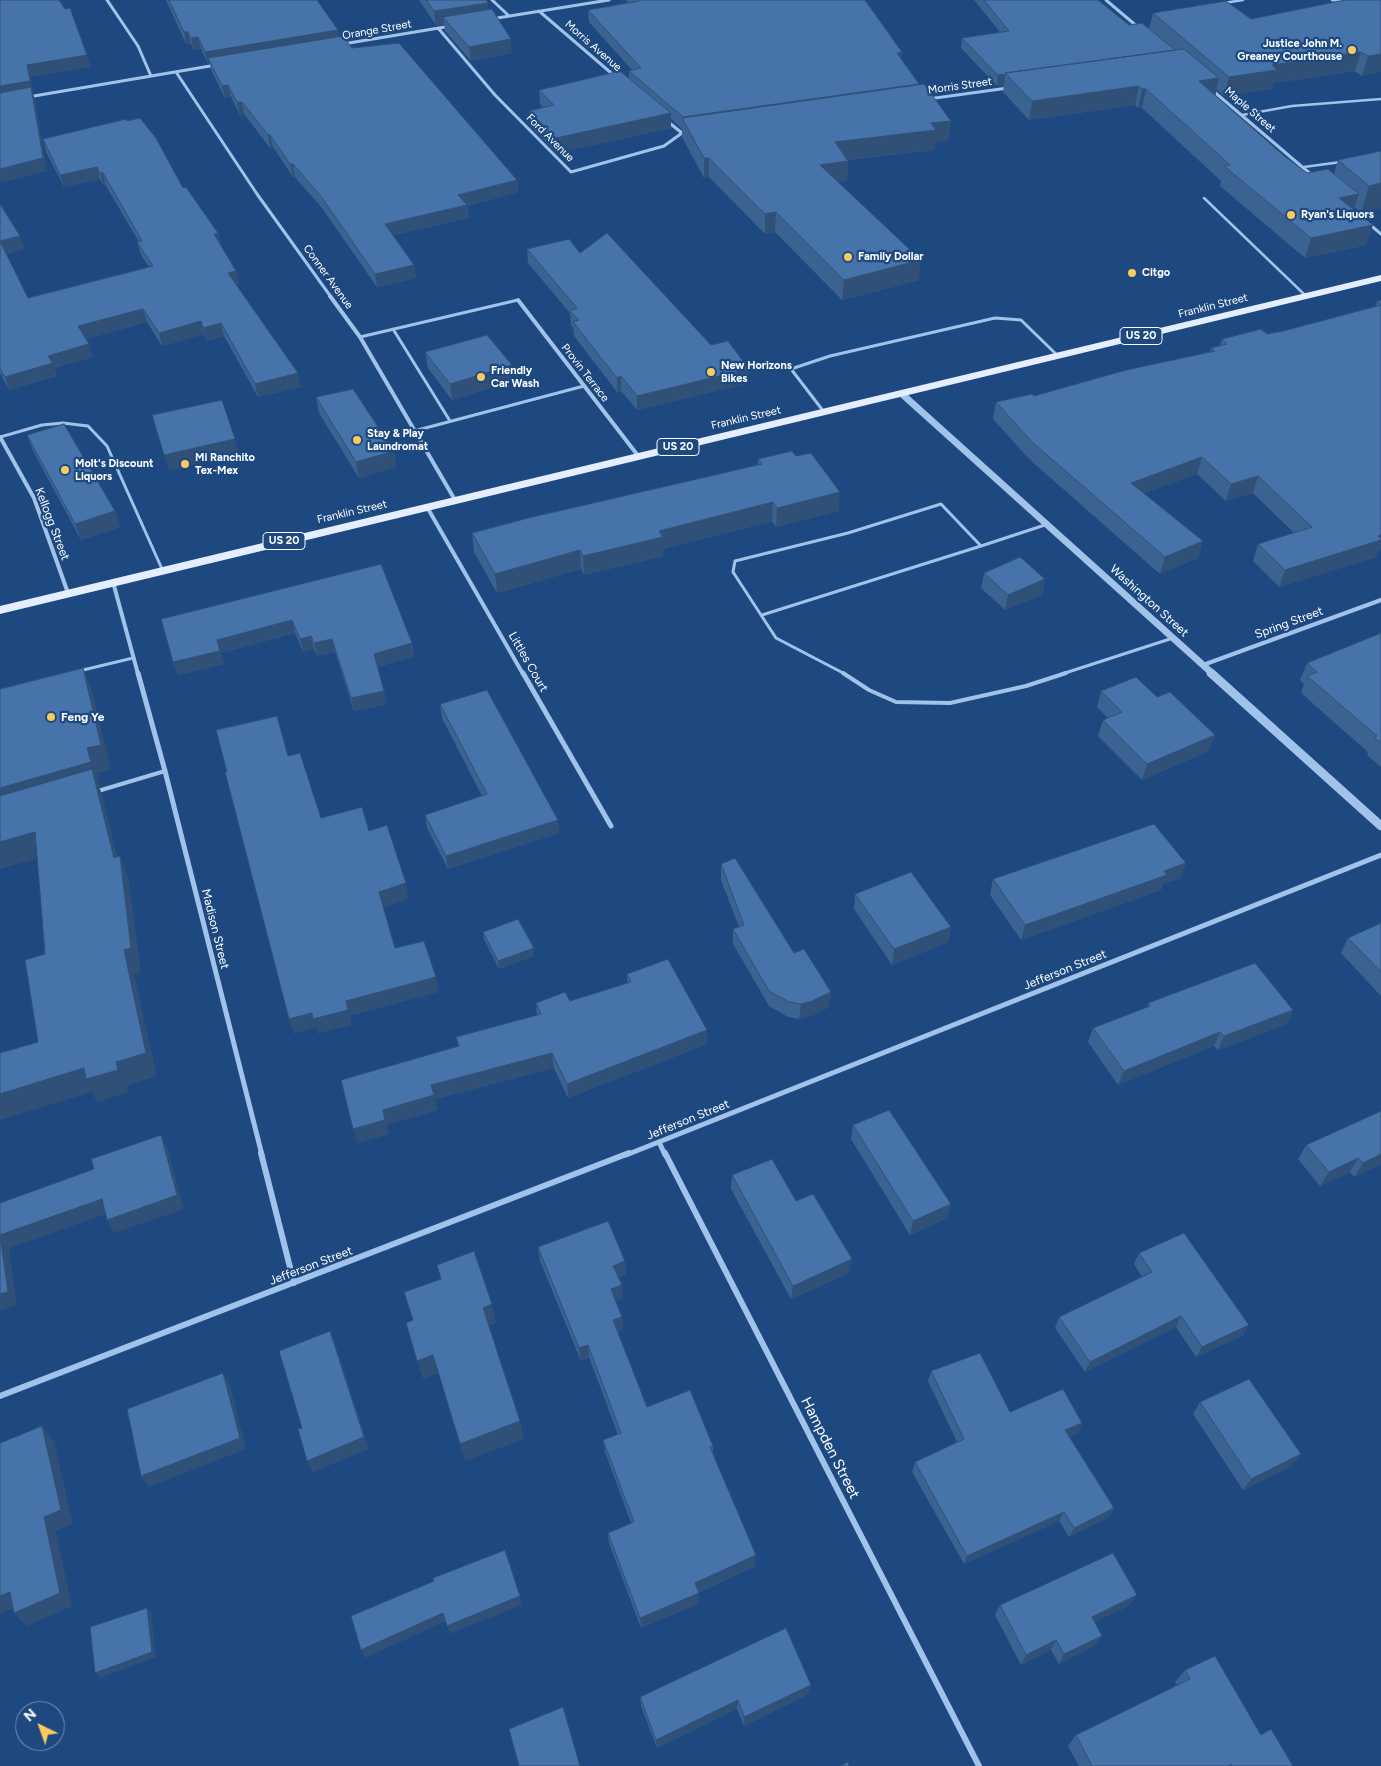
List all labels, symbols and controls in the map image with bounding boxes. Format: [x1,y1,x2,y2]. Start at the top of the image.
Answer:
street label: Orange Street [341,17,413,43]
street label: Morris Avenue [562,18,624,74]
place label: Justice John M. Greaney Courthouse [1237,37,1342,63]
marker: Justice John M. Greaney Courthouse [1346,44,1358,56]
street label: Morris Street [927,75,993,97]
street label: Maple Street [1222,84,1278,136]
street label: Ford Avenue [523,111,577,165]
place label: Ryan's Liquors [1301,208,1374,222]
marker: Ryan's Liquors [1285,209,1297,221]
street label: Conner Avenue [300,242,356,312]
place label: Family Dollar [858,250,924,264]
marker: Family Dollar [842,251,854,263]
place label: Citgo [1142,266,1170,280]
marker: Citgo [1126,267,1138,279]
street label: Franklin Street [1177,291,1249,321]
road number: US 20 [1120,328,1162,344]
street label: Provin Terrace [558,341,612,405]
place label: New Horizons Bikes [721,359,792,385]
place label: Friendly Car Wash [491,364,539,390]
marker: New Horizons Bikes [705,366,717,378]
marker: Friendly Car Wash [475,371,487,383]
street label: Franklin Street [710,404,782,432]
place label: Stay & Play Laundromat [367,427,428,453]
marker: Stay & Play Laundromat [351,434,363,446]
road number: US 20 [657,438,699,456]
place label: Mi Ranchito Tex-Mex [195,451,255,477]
place label: Molt's Discount Liquors [75,457,153,483]
marker: Mi Ranchito Tex-Mex [179,458,191,470]
marker: Molt's Discount Liquors [59,464,71,476]
street label: Kellogg Street [32,486,72,562]
street label: Franklin Street [316,498,388,526]
road number: US 20 [263,532,305,550]
street label: Washington Street [1107,562,1191,640]
street label: Spring Street [1253,604,1325,642]
street label: Littles Court [505,629,551,695]
place label: Feng Ye [61,710,104,724]
marker: Feng Ye [45,711,57,723]
street label: Madison Street [198,888,232,970]
street label: Jefferson Street [1022,947,1108,993]
street label: Jefferson Street [645,1097,731,1143]
street label: Jefferson Street [267,1244,355,1288]
street label: Hampden Street [797,1394,863,1502]
north arrow [15,1701,65,1751]
text: N [21,1705,40,1725]

